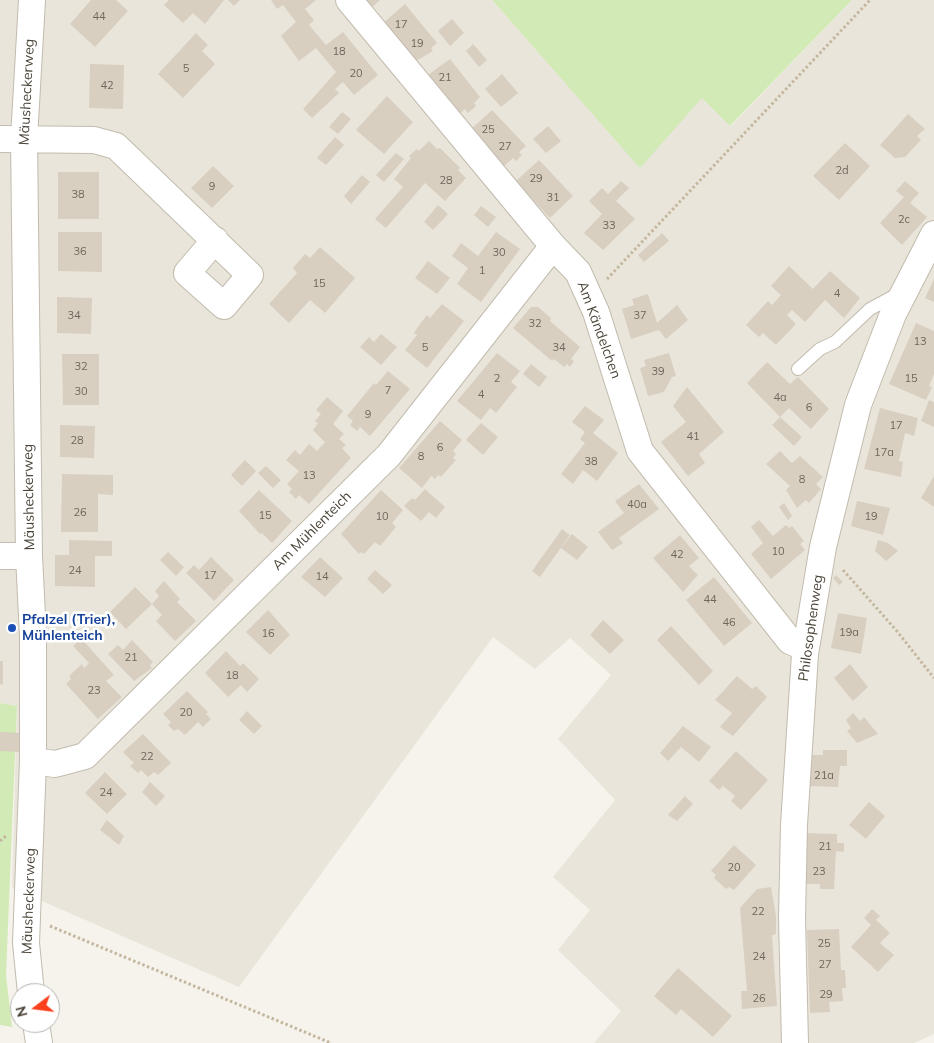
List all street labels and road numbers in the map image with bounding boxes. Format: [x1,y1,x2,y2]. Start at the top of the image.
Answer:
street label: Mäusheckerweg [16,38,38,146]
street label: Am Kändelchen [574,279,624,381]
street label: Mäusheckerweg [20,444,38,550]
street label: Am Mühlenteich [269,488,355,574]
street label: Philosophenweg [795,574,827,682]
street label: Mäusheckerweg [19,848,39,954]

